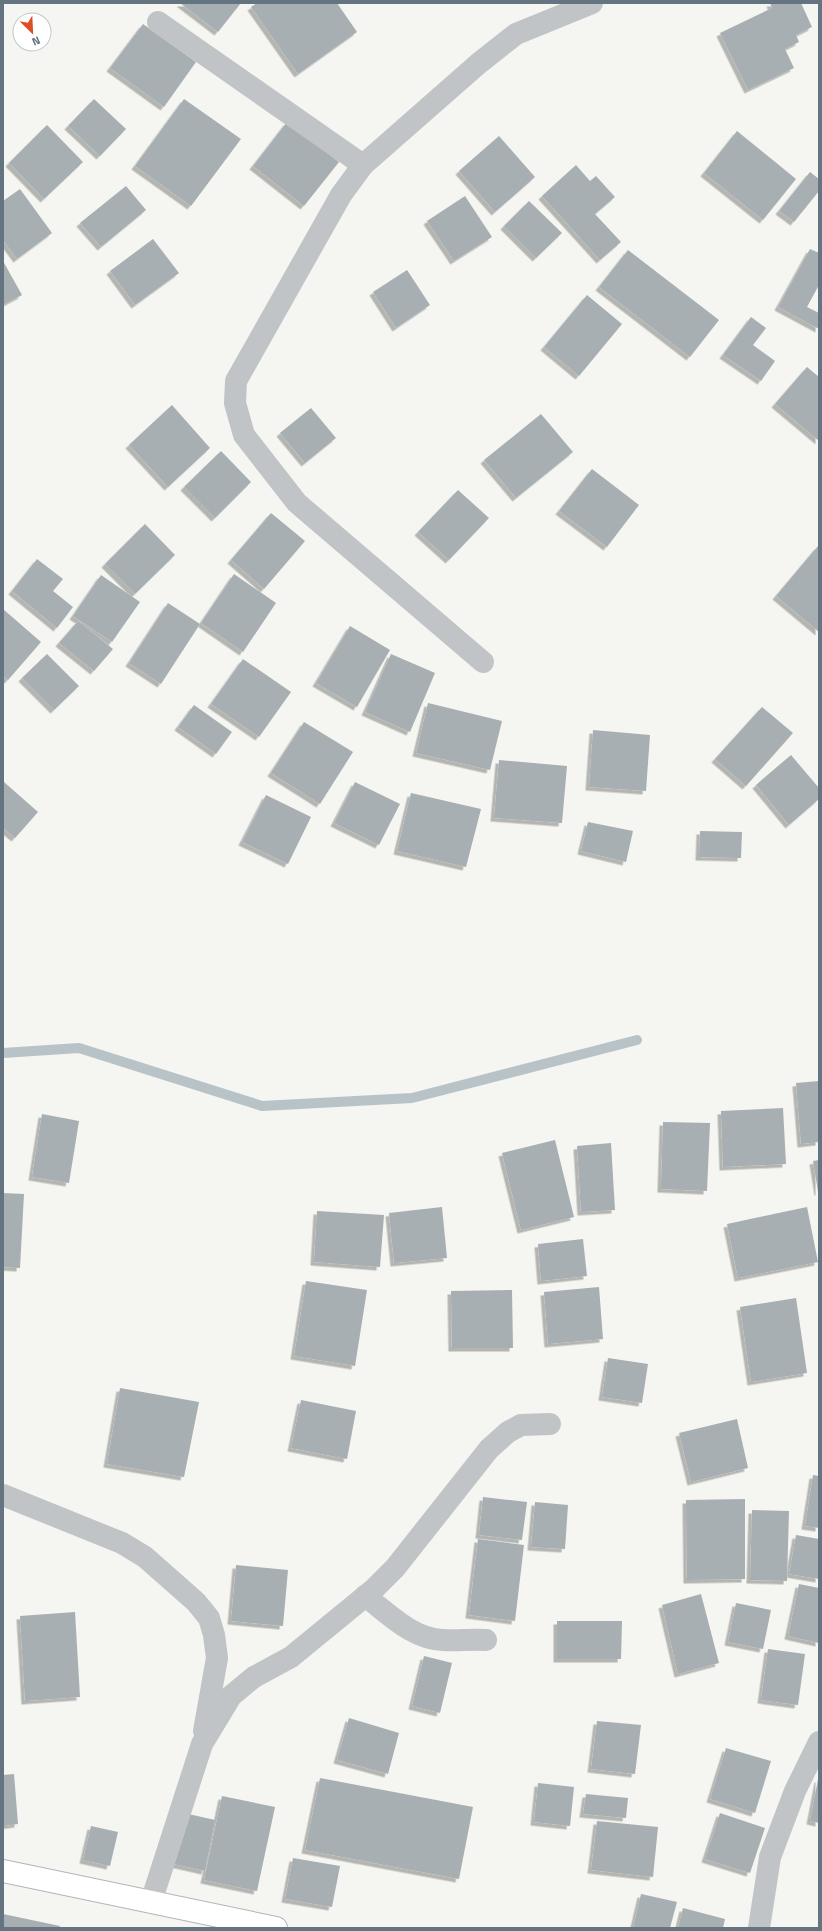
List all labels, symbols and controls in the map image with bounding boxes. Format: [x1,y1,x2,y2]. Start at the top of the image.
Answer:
north arrow [12,12,52,52]
text: N [29,32,43,50]

